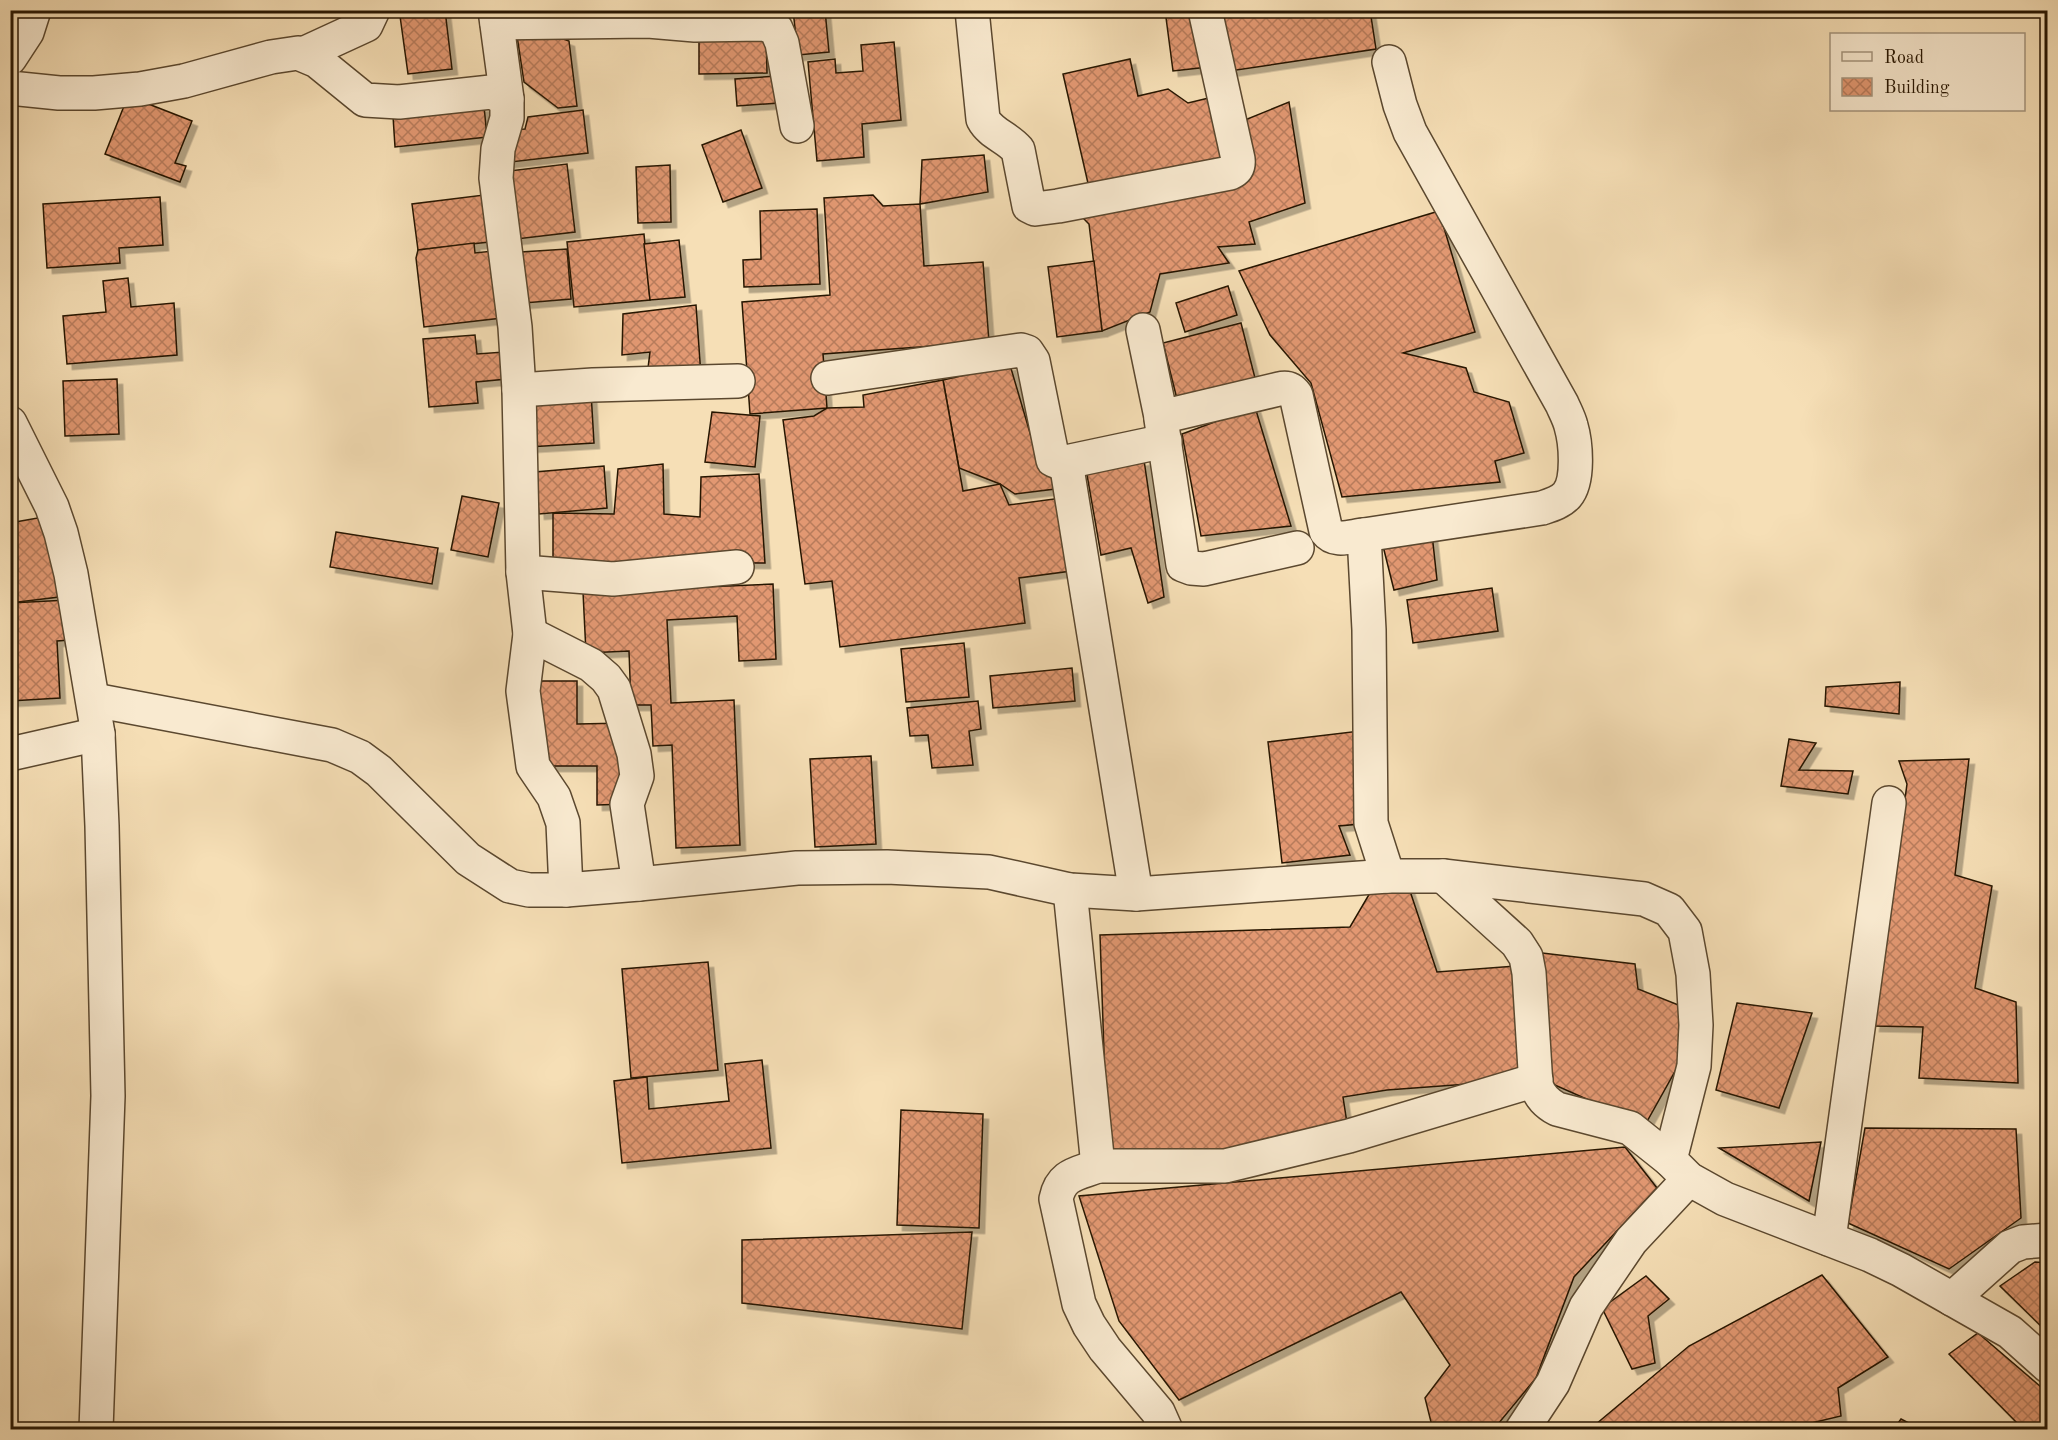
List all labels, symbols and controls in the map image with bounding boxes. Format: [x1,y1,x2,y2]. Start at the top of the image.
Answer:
legend [1830,33,2025,111]
text: Road [1884,49,1924,67]
text: Building [1884,79,1950,97]

